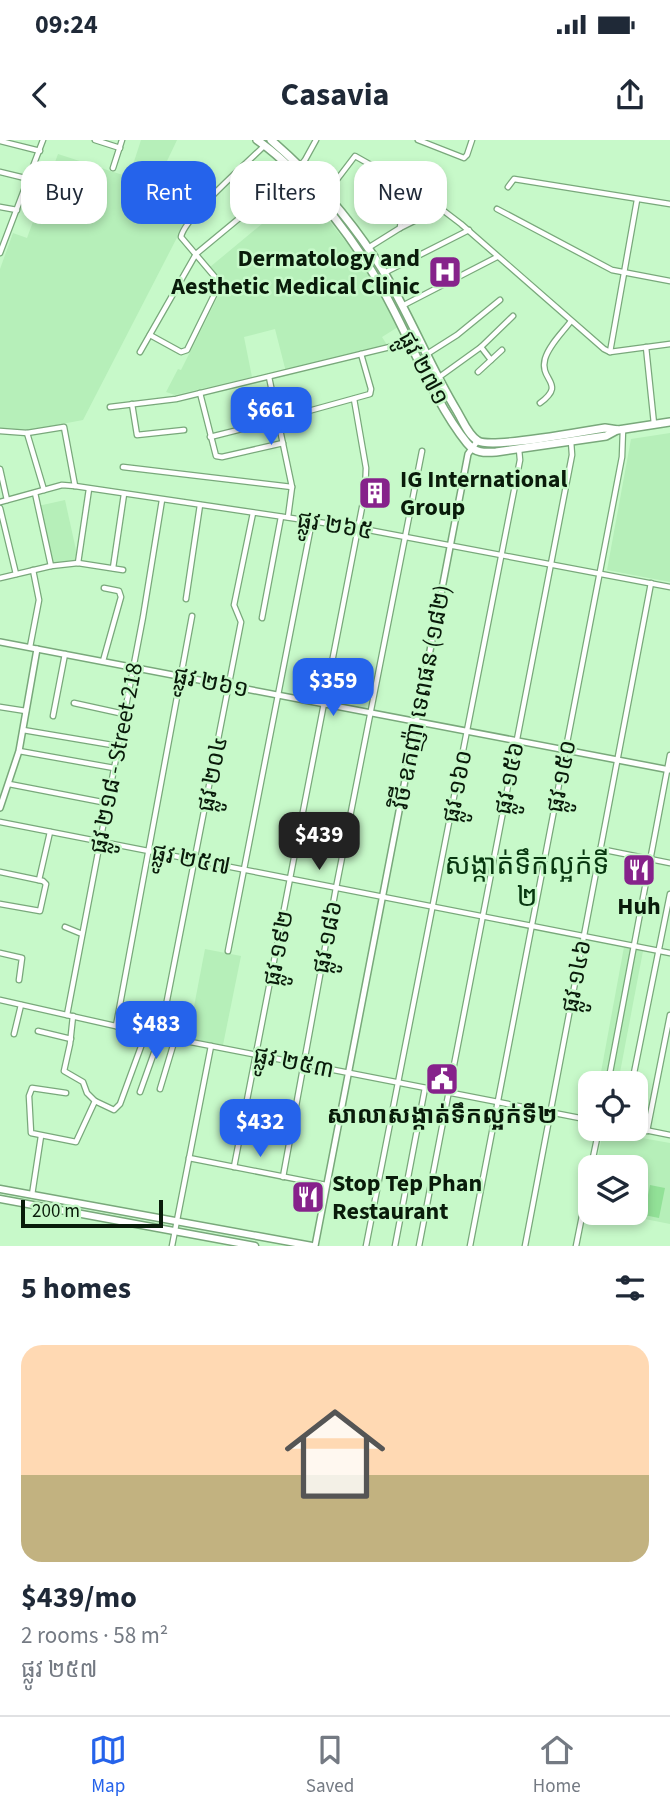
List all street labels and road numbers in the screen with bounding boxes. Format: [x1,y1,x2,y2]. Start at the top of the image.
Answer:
street label: ផ្លូវ ២៧១ [386,325,458,414]
street label: ផ្លូវ ២៦៥ [294,502,375,553]
street label: វិថី ឧកញ៉ា ទេពផន (១៨២) [382,582,460,813]
street label: ផ្លូវ ២៦១ [169,658,252,711]
street label: ផ្លូវ ២១៨ - Street 218 [81,659,156,858]
street label: ផ្លូវ ២០៤ [188,733,241,816]
street label: ផ្លូវ ១៥០ [537,737,590,816]
street label: ផ្លូវ ១៥៦ [485,739,538,818]
street label: ផ្លូវ ១៦០ [433,747,486,826]
street label: ផ្លូវ ២៥៧ [148,835,233,888]
street label: ផ្លូវ ១៨៦ [303,898,356,977]
street label: ផ្លូវ ១៩២ [254,907,307,990]
street label: ផ្លូវ ១៤៦ [552,937,605,1016]
street label: ផ្លូវ ២៥៣ [250,1038,337,1092]

